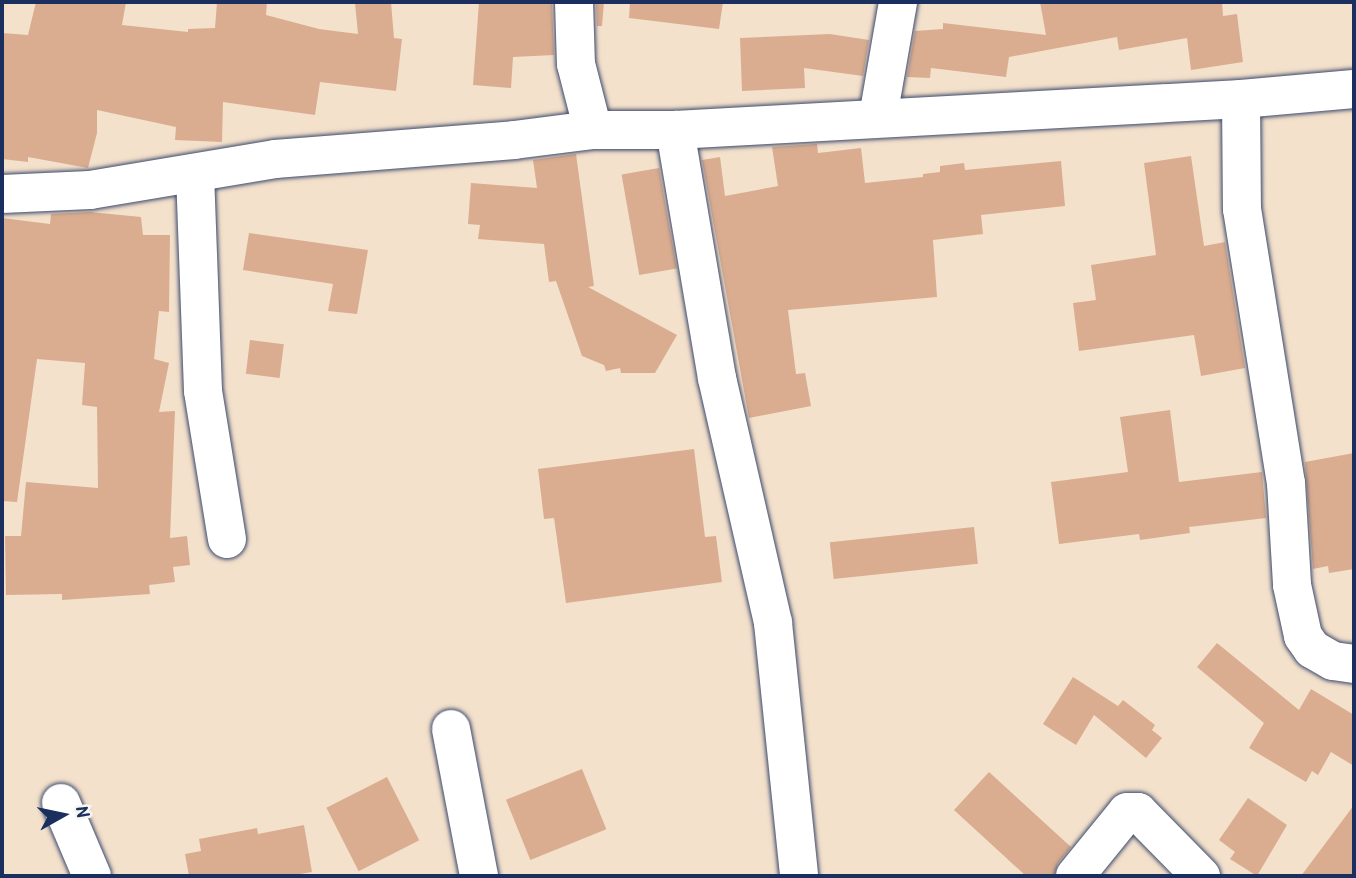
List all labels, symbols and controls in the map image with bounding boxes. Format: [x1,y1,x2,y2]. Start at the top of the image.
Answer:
north arrow [28,780,98,850]
text: N [70,805,97,819]

